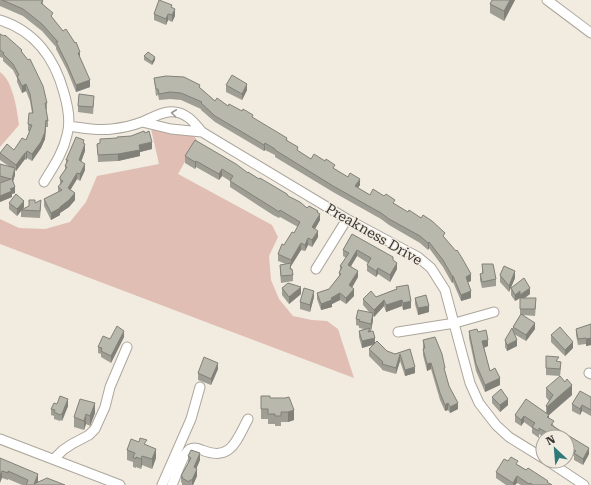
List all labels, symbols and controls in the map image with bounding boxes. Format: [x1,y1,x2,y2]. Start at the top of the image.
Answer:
one-way arrow [171,109,177,118]
street label: Preakness Drive [323,200,425,268]
north arrow [535,429,575,469]
text: N [544,433,558,448]

